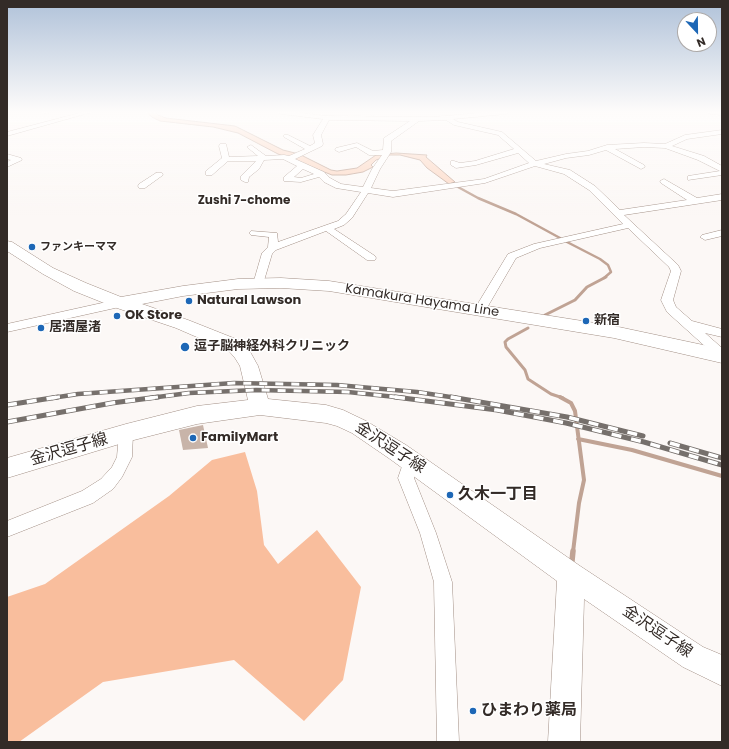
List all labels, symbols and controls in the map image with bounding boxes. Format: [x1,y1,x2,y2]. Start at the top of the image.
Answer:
north arrow [677,12,717,52]
text: N [694,33,708,51]
district label: Zushi 7-chome [198,194,290,208]
place label: ファンキーママ [40,240,117,254]
marker: ファンキーママ [27,242,37,252]
street label: Kamakura Hayama Line [344,281,500,321]
place label: Natural Lawson [197,293,301,309]
marker: Natural Lawson [184,296,194,306]
place label: OK Store [125,308,182,324]
marker: OK Store [112,311,122,321]
place label: 新宿 [594,313,620,329]
marker: 新宿 [581,316,591,326]
place label: 居酒屋渚 [49,320,101,336]
marker: 居酒屋渚 [36,323,46,333]
place label: 逗子脳神経外科クリニック [194,339,350,355]
marker: 逗子脳神経外科クリニック [179,341,191,353]
street label: 金沢逗子線 [351,418,429,478]
street label: 金沢逗子線 [28,430,110,470]
place label: FamilyMart [201,430,278,446]
marker: FamilyMart [188,433,198,443]
place label: 久木一丁目 [458,485,538,505]
marker: 久木一丁目 [445,490,455,500]
street label: 金沢逗子線 [618,602,696,662]
place label: ひまわり薬局 [481,701,577,721]
marker: ひまわり薬局 [468,706,478,716]

